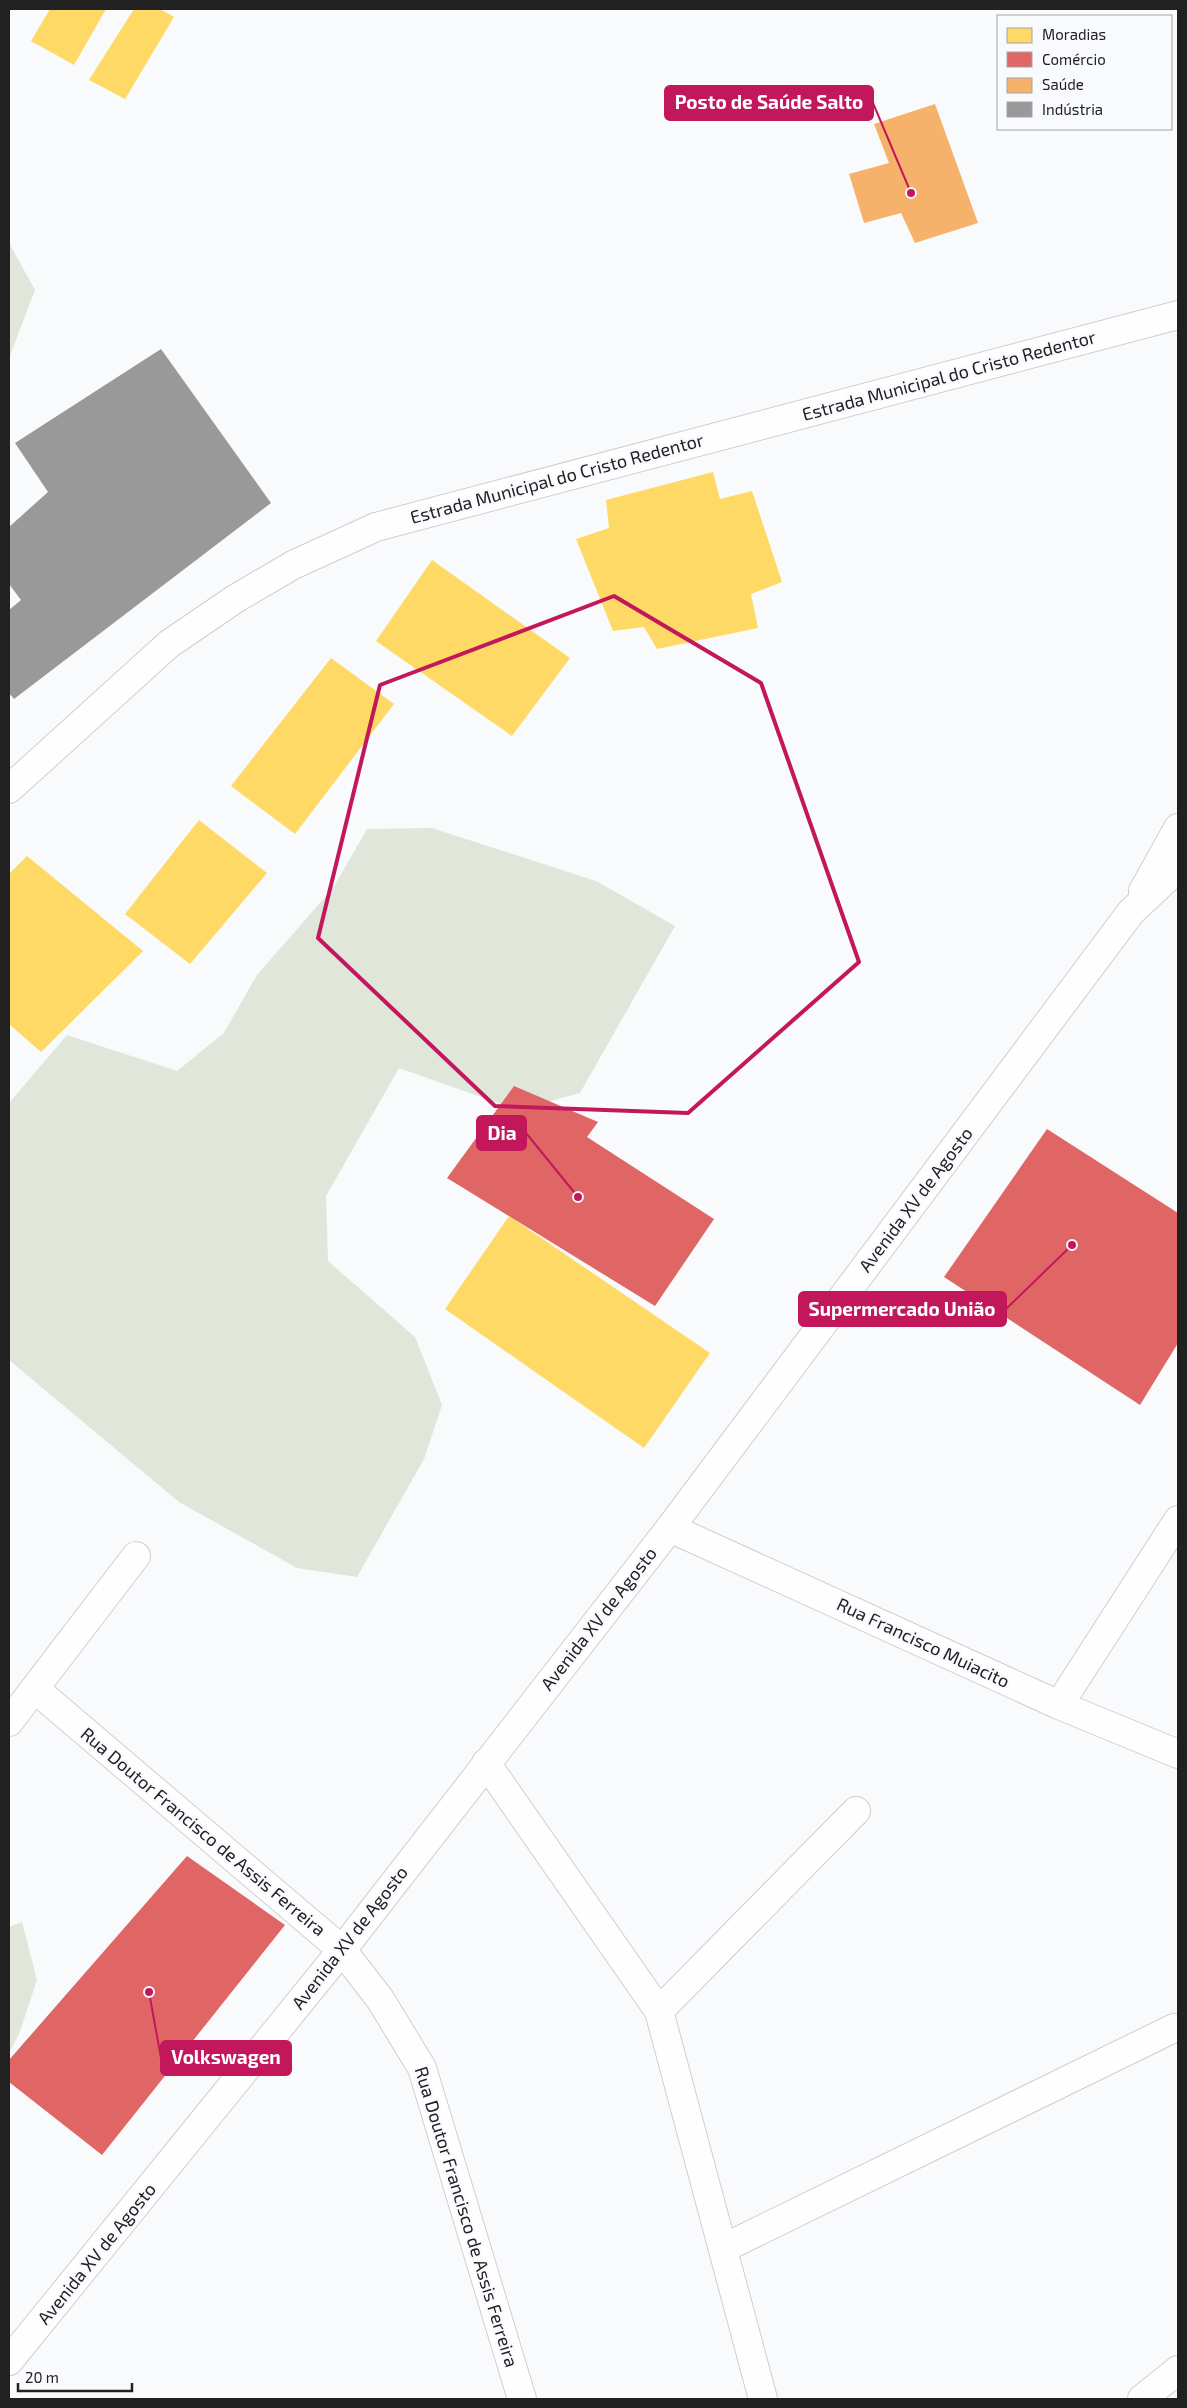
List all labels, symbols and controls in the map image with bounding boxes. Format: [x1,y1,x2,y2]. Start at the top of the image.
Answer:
legend [997,15,1172,130]
text: Moradias [1042,25,1106,43]
text: Comércio [1042,50,1106,68]
text: Saúde [1042,75,1084,93]
callout: Posto de Saúde Salto [665,86,873,120]
text: Posto de Saúde Salto [675,90,863,113]
text: Indústria [1042,100,1103,118]
street label: Estrada Municipal do Cristo Redentor [800,325,1098,425]
street label: Estrada Municipal do Cristo Redentor [408,428,706,528]
callout: Dia [477,1116,526,1150]
text: Dia [487,1121,517,1144]
street label: Avenida XV de Agosto [854,1123,977,1276]
callout: Supermercado União [799,1292,1006,1326]
text: Supermercado União [809,1297,995,1320]
street label: Avenida XV de Agosto [535,1542,661,1694]
street label: Rua Francisco Muiacito [833,1592,1013,1692]
street label: Rua Doutor Francisco de Assis Ferreira [77,1722,331,1940]
street label: Avenida XV de Agosto [286,1861,412,2013]
callout: Volkswagen [161,2041,291,2075]
text: Volkswagen [171,2045,281,2068]
street label: Rua Doutor Francisco de Assis Ferreira [411,2064,523,2370]
street label: Avenida XV de Agosto [32,2178,160,2329]
scale bar [18,2360,131,2392]
text: 20 m [25,2368,59,2386]

